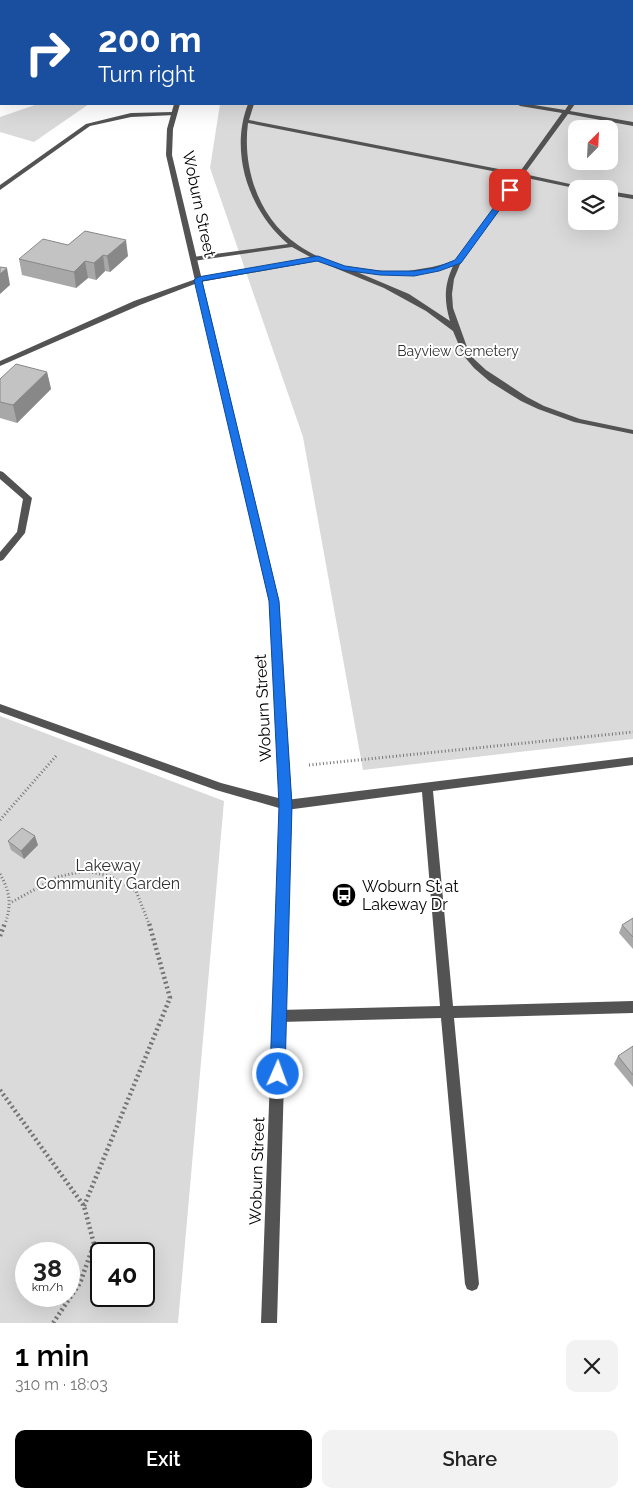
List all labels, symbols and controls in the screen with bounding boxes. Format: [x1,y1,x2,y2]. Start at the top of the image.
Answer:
text: 200 m [98,19,202,60]
icon: right [15,20,80,85]
text: Turn right [98,61,195,87]
north arrow [568,120,618,170]
map controls [568,120,618,230]
street label: Woburn Street [178,149,220,259]
pin [489,169,531,211]
icon: arrive [496,176,524,204]
button: layers [568,180,618,230]
park label: Bayview Cemetery [397,343,519,359]
street label: Woburn Street [251,653,275,762]
park label: Lakeway Community Garden [36,856,180,893]
place label: Woburn St at Lakeway Dr [362,877,459,914]
bus stop icon: Woburn St at Lakeway Dr [331,882,357,908]
position arrow [251,1047,303,1099]
street label: Woburn Street [246,1116,268,1225]
speed limit sign: 40 [90,1242,155,1307]
text: 38 [33,1253,62,1283]
text: km/h [32,1280,63,1294]
text: 1 min [15,1338,90,1373]
button: close [566,1340,618,1392]
text: 310 m · 18:03 [15,1375,108,1394]
button: Exit [15,1430,312,1488]
button: Share [322,1430,618,1488]

